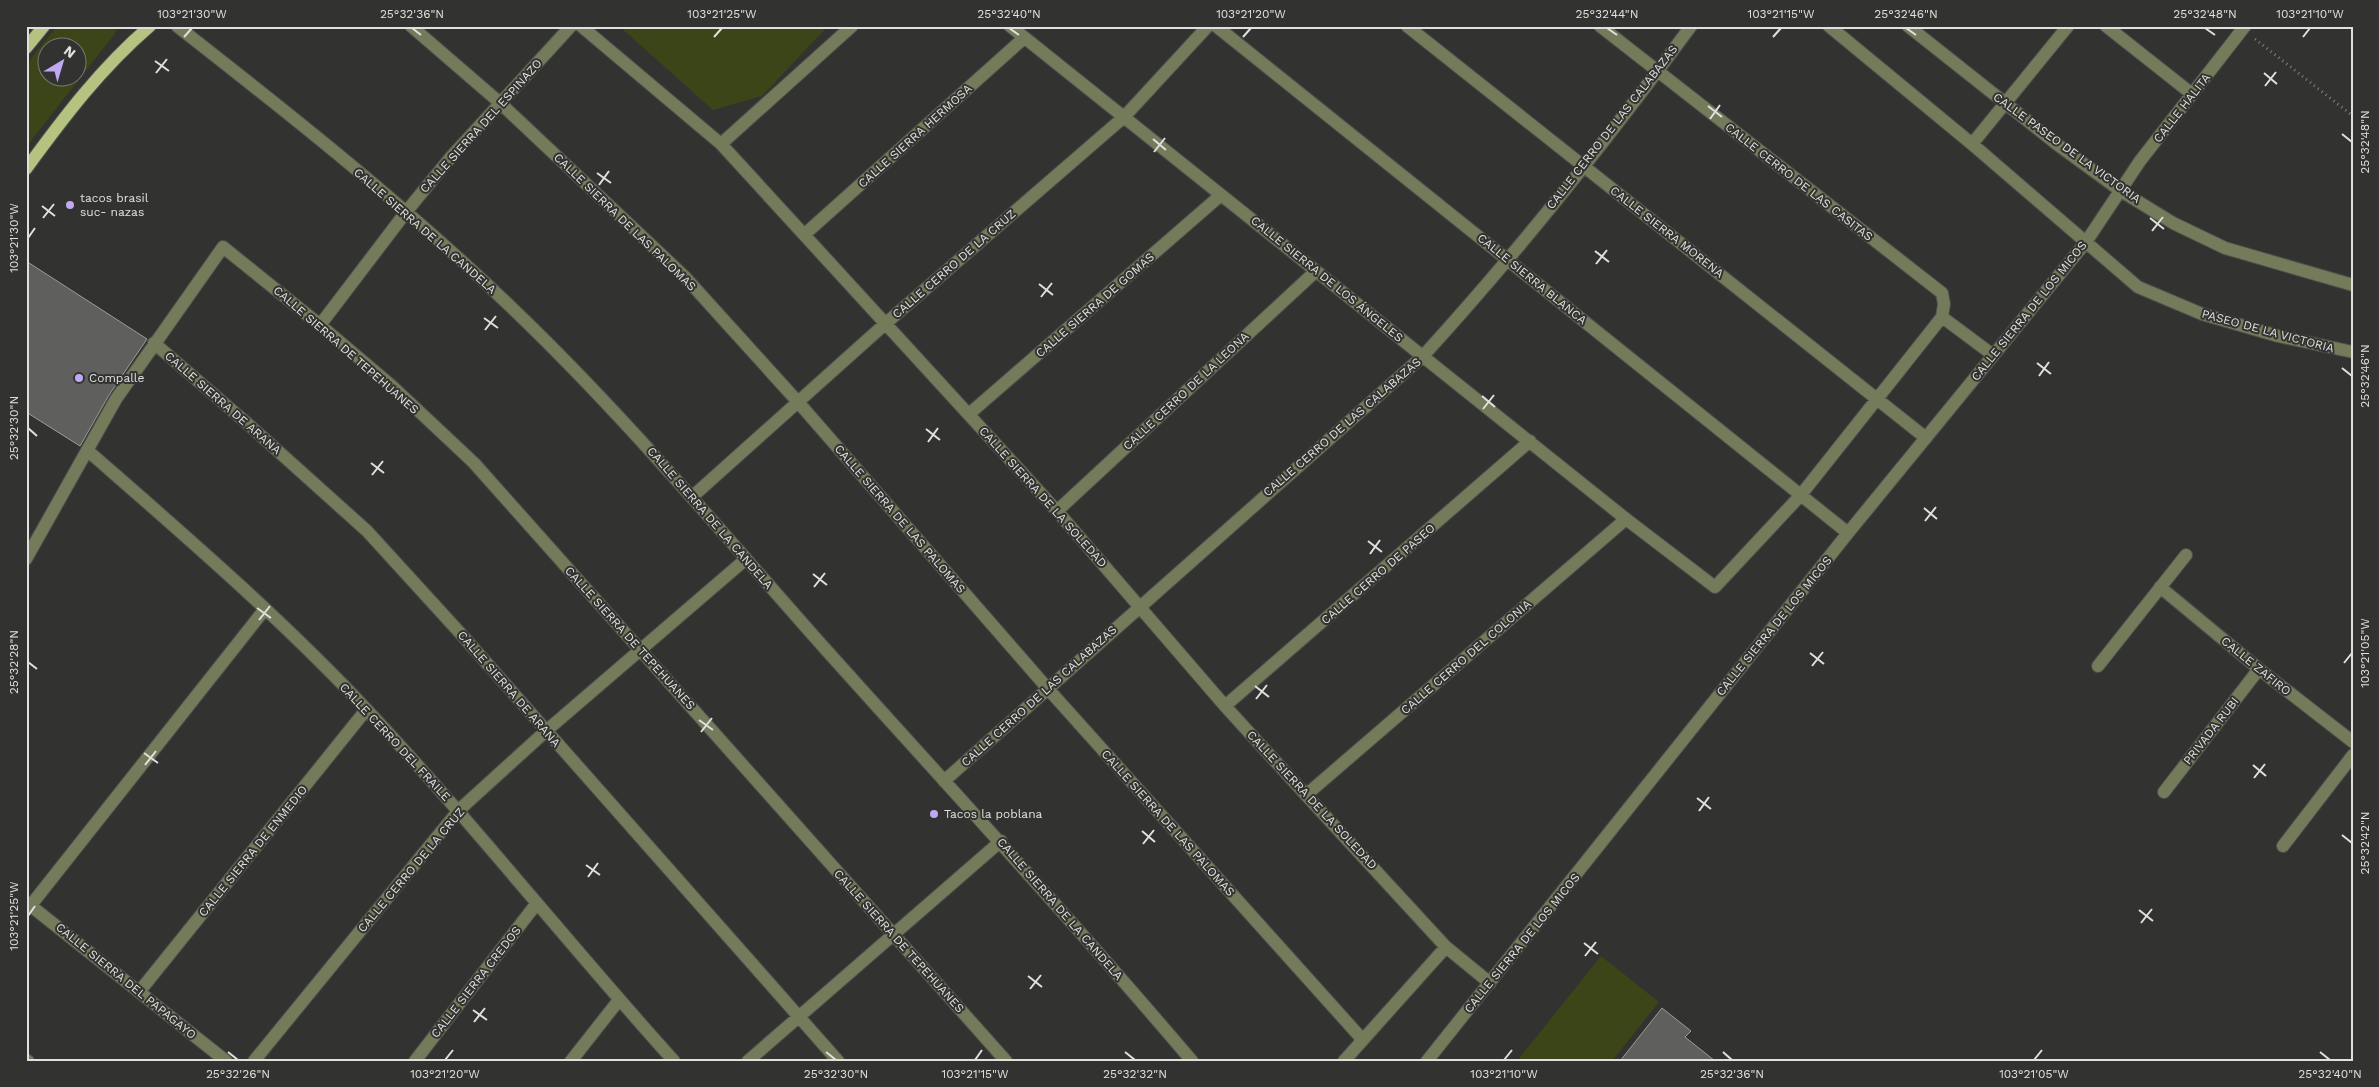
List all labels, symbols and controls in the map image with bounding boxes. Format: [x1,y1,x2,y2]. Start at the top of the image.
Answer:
text: 103°21'30"W [157,7,227,21]
text: 25°32'36"N [380,7,444,21]
text: 103°21'25"W [687,7,757,21]
text: 25°32'40"N [977,7,1041,21]
text: 103°21'20"W [1216,7,1286,21]
text: 25°32'44"N [1576,7,1638,21]
text: 103°21'15"W [1748,7,1815,21]
text: 25°32'46"N [1874,7,1938,21]
text: 25°32'48"N [2173,7,2237,21]
text: 103°21'10"W [2276,7,2344,21]
north arrow [38,38,88,88]
text: N [61,42,79,61]
street label: CALLE CERRO DE LAS CALABAZAS [1544,42,1680,212]
street label: CALLE SIERRA DEL ESPINAZO [417,56,545,196]
street label: CALLE HALITA [2151,71,2213,145]
street label: CALLE SIERRA HERMOSA [855,81,975,191]
street label: CALLE PASEO DE LA VICTORIA [1991,90,2143,206]
text: 25°32'48"N [2358,110,2372,174]
street label: CALLE CERRO DE LAS CASITAS [1722,120,1876,244]
street label: CALLE SIERRA DE LAS PALOMAS [551,150,699,294]
street label: CALLE SIERRA DE LA CANDELA [351,165,499,297]
street label: CALLE SIERRA MORENA [1607,183,1727,281]
place label: tacos brasil suc- nazas [80,191,149,219]
marker: tacos brasil suc- nazas [64,199,76,211]
text: 103°21'30"W [7,203,21,273]
street label: CALLE CERRO DE LA CRUZ [890,207,1018,321]
street label: CALLE SIERRA DE LOS ÁNGELES [1248,213,1406,345]
street label: CALLE SIERRA BLANCA [1475,231,1590,327]
street label: CALLE SIERRA DE LOS MICOS [1968,238,2090,384]
street label: CALLE SIERRA DE GOMAS [1033,250,1157,360]
street label: CALLE SIERRA DE TEPEHUANES [271,283,421,417]
street label: PASEO DE LA VICTORIA [2200,307,2336,355]
street label: CALLE CERRO DE LA LEONA [1120,329,1252,453]
text: 25°32'46"N [2358,344,2372,408]
street label: CALLE SIERRA DE ARANA [162,349,284,457]
street label: CALLE CERRO DE LAS CALABAZAS [1260,355,1424,499]
place label: Compalle [89,371,145,385]
marker: Compalle [73,372,85,384]
text: 25°32'30"N [7,396,21,460]
street label: CALLE SIERRA DE LA SOLEDAD [976,424,1110,570]
street label: CALLE SIERRA DE LAS PALOMAS [832,442,968,596]
street label: CALLE SIERRA DE LA CANDELA [644,444,776,592]
street label: CALLE CERRO DE PASEO [1318,521,1438,627]
street label: CALLE SIERRA DE LOS MICOS [1713,553,1835,699]
street label: CALLE SIERRA DE TEPEHUANES [562,564,698,712]
street label: CALLE CERRO DEL COLONIA [1398,597,1534,717]
text: 103°21'05"W [2358,618,2372,688]
street label: CALLE CERRO DE LAS CALABAZAS [958,622,1120,770]
street label: CALLE SIERRA DE ARANA [455,628,563,750]
text: 25°32'28"N [7,630,21,694]
street label: CALLE ZAFIRO [2218,634,2294,698]
street label: CALLE CERRO DEL FRAILE [337,680,454,804]
street label: PRIVADA RUBI [2180,695,2242,767]
street label: CALLE SIERRA DE LA SOLEDAD [1244,728,1380,872]
street label: CALLE SIERRA DE LAS PALOMAS [1099,747,1237,899]
street label: CALLE SIERRA DE ENMEDIO [196,783,310,919]
street label: CALLE CERRO DE LA CRUZ [355,805,467,935]
place label: Tacos la poblana [944,807,1043,821]
marker: Tacos la poblana [928,808,940,820]
text: 25°32'42"N [2358,811,2372,875]
street label: CALLE SIERRA DE LA CANDELA [994,835,1126,983]
street label: CALLE SIERRA DE TEPEHUANES [831,867,967,1015]
street label: CALLE SIERRA DE LOS MICOS [1461,870,1583,1016]
text: 103°21'25"W [7,881,21,951]
street label: CALLE SIERRA DEL PAPAGAYO [53,920,199,1042]
street label: CALLE SIERRA CREDOS [428,923,524,1041]
text: 25°32'26"N [206,1067,270,1081]
text: 103°21'20"W [410,1067,480,1081]
text: 25°32'30"N [804,1067,868,1081]
text: 103°21'15"W [942,1067,1009,1081]
text: 25°32'32"N [1103,1067,1167,1081]
text: 103°21'10"W [1470,1067,1538,1081]
text: 25°32'36"N [1700,1067,1764,1081]
text: 103°21'05"W [1999,1067,2069,1081]
text: 25°32'40"N [2298,1067,2362,1081]

